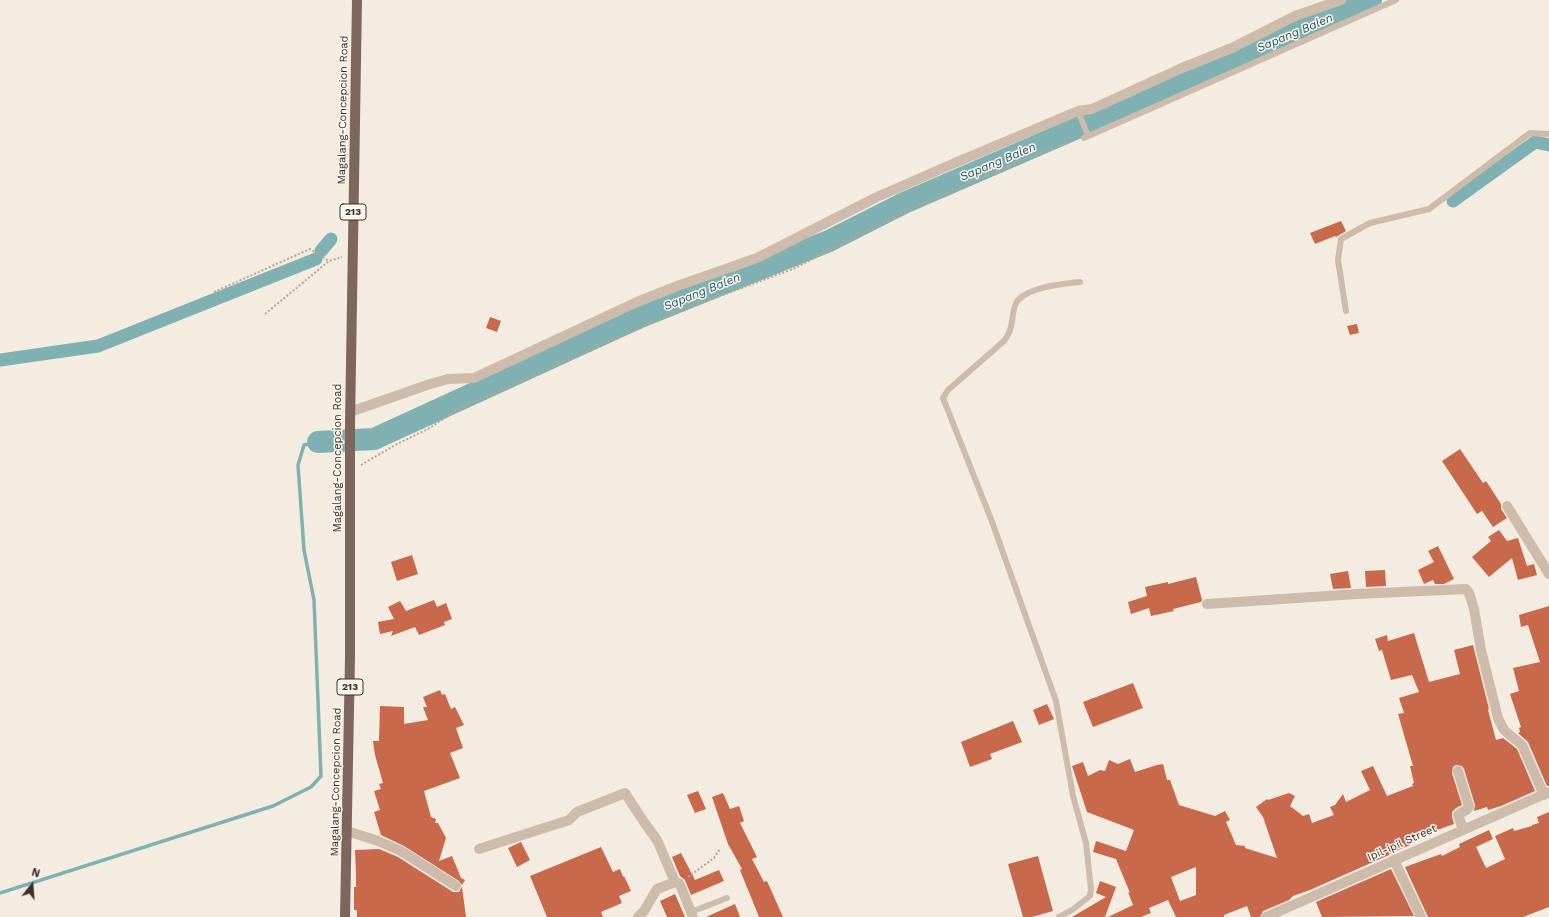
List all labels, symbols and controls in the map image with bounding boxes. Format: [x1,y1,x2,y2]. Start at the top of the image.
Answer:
water label: Sapang Balen [1255,11,1335,55]
street label: Magalang-Concepcion Road [335,35,351,185]
water label: Sapang Balen [958,140,1038,184]
road number: 213 [340,204,366,220]
water label: Sapang Balen [662,270,742,314]
street label: Magalang-Concepcion Road [331,384,345,532]
road number: 213 [337,679,363,695]
street label: Magalang-Concepcion Road [328,707,344,857]
street label: Ipil-ipil Street [1365,822,1439,864]
north arrow [12,865,52,905]
text: N [30,866,41,880]

